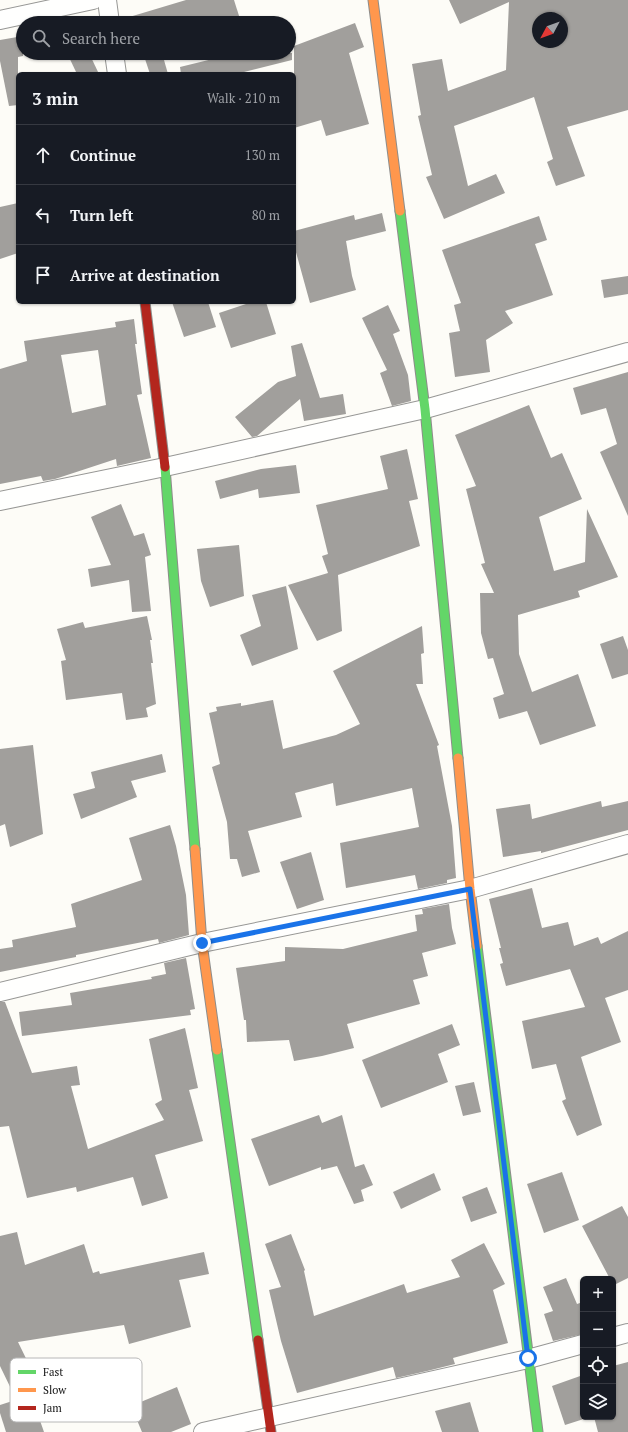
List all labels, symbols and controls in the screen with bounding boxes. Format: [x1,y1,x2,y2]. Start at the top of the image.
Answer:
north arrow [532,12,568,48]
search box [16,16,296,60]
icon: search [30,27,52,49]
text: Search here [62,28,140,48]
text: 3 min [32,87,79,110]
text: Walk · 210 m [207,89,280,107]
icon: ahead [32,144,54,166]
text: Continue [70,145,136,165]
text: 130 m [245,146,280,164]
icon: left [32,204,54,226]
text: Turn left [70,205,134,225]
text: 80 m [252,206,280,224]
icon: arrive [32,264,54,286]
text: Arrive at destination [70,265,220,285]
route end [193,934,211,952]
map controls [580,1276,616,1420]
button: + [580,1276,616,1312]
button: − [580,1312,616,1348]
button: locate [580,1348,616,1384]
route start [519,1349,537,1367]
legend [10,1358,142,1422]
text: Fast [43,1365,63,1379]
text: Slow [43,1383,67,1397]
button: layers [580,1384,616,1420]
text: Jam [43,1401,62,1415]

